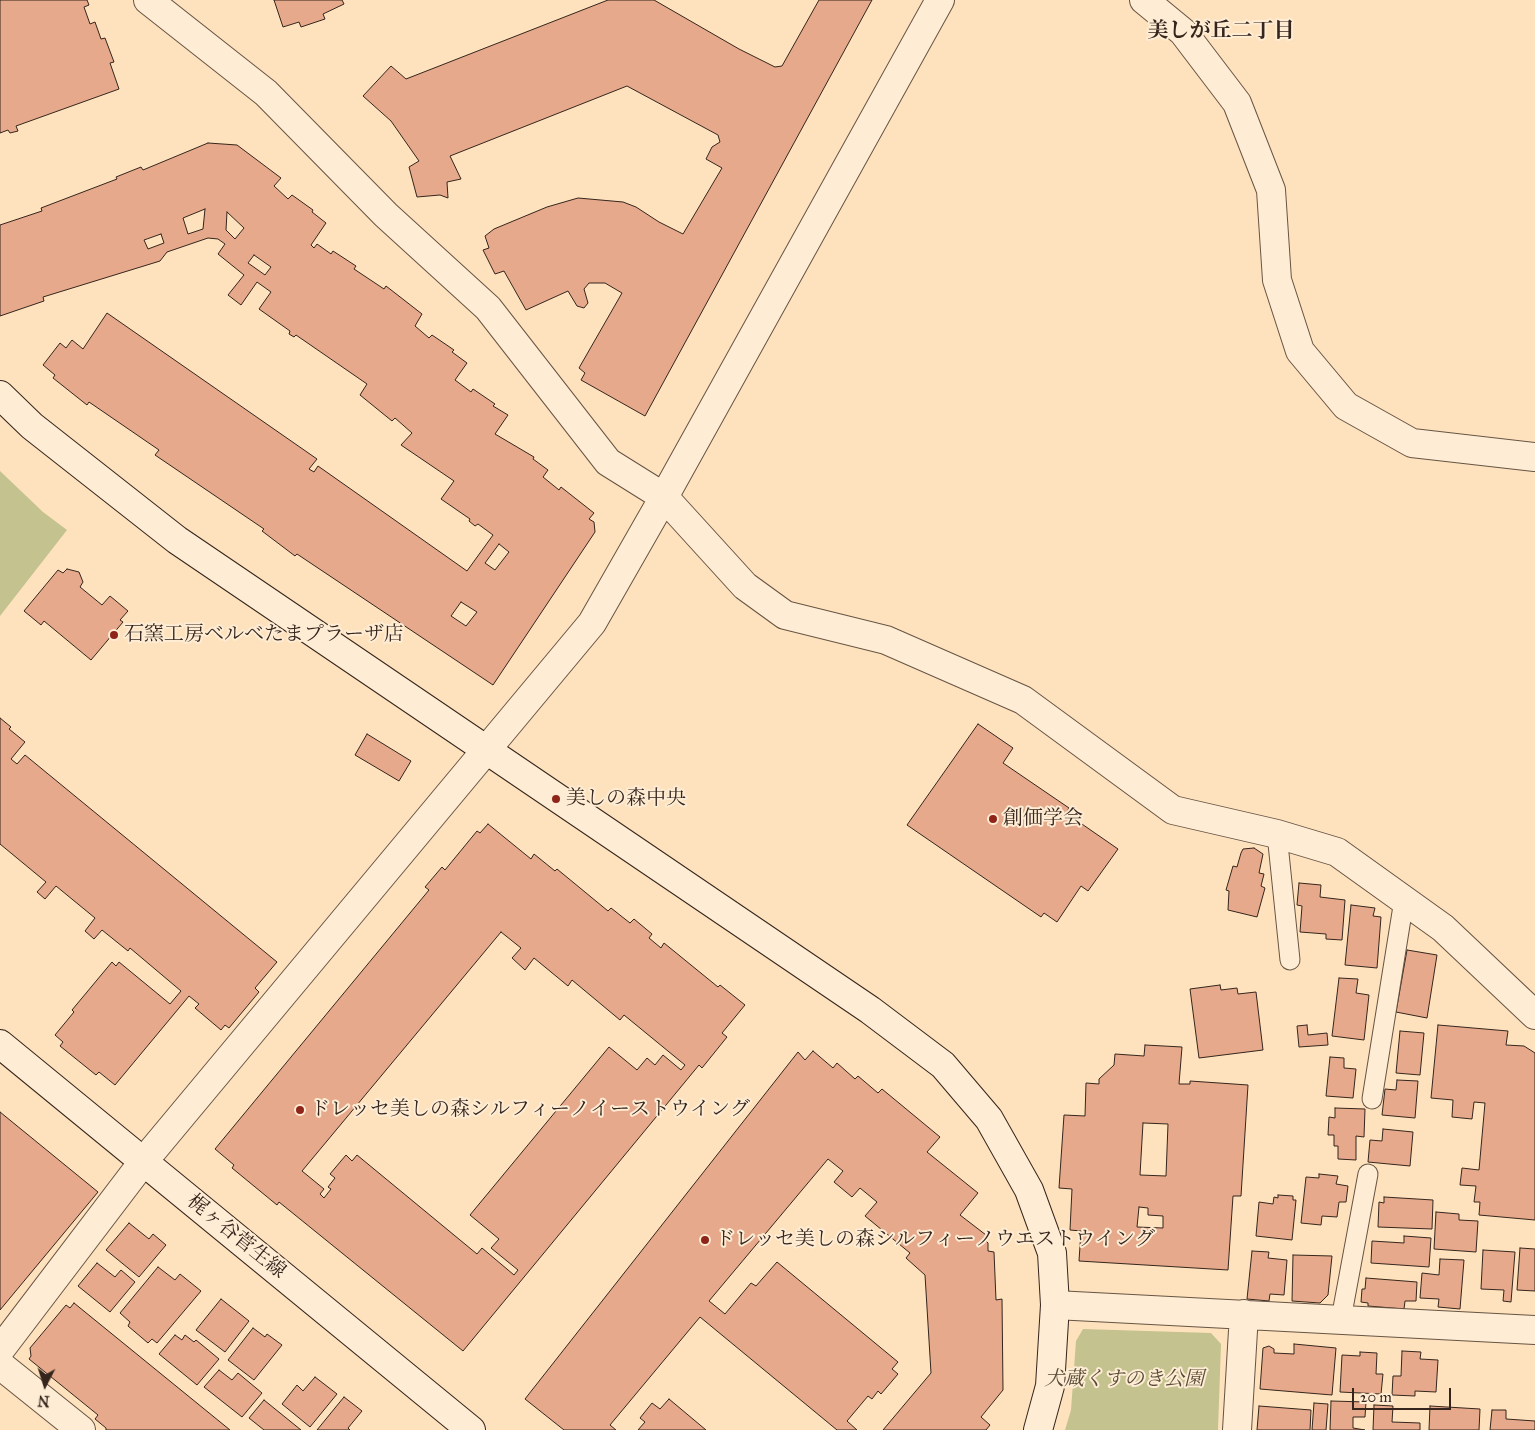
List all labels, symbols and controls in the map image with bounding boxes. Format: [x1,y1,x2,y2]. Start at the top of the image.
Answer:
district label: 美しが丘二丁目 [1148,19,1294,45]
place label: 石窯工房ベルベたまプラーザ店 [124,623,404,647]
marker: 石窯工房ベルベたまプラーザ店 [108,629,120,641]
place label: 美しの森中央 [566,787,686,811]
marker: 美しの森中央 [550,793,562,805]
place label: 創価学会 [1003,807,1083,831]
marker: 創価学会 [987,813,999,825]
place label: ドレッセ美しの森シルフィーノイーストウイング [310,1098,750,1122]
marker: ドレッセ美しの森シルフィーノイーストウイング [294,1104,306,1116]
street label: 梶ヶ谷菅生線 [182,1190,290,1284]
place label: ドレッセ美しの森シルフィーノウエストウイング [715,1228,1155,1252]
marker: ドレッセ美しの森シルフィーノウエストウイング [699,1234,711,1246]
north arrow [20,1360,70,1410]
park label: 犬蔵くすのき公園 [1044,1368,1204,1392]
scale bar [1355,1378,1454,1410]
text: 20 m [1360,1388,1392,1406]
text: N [37,1391,50,1409]

